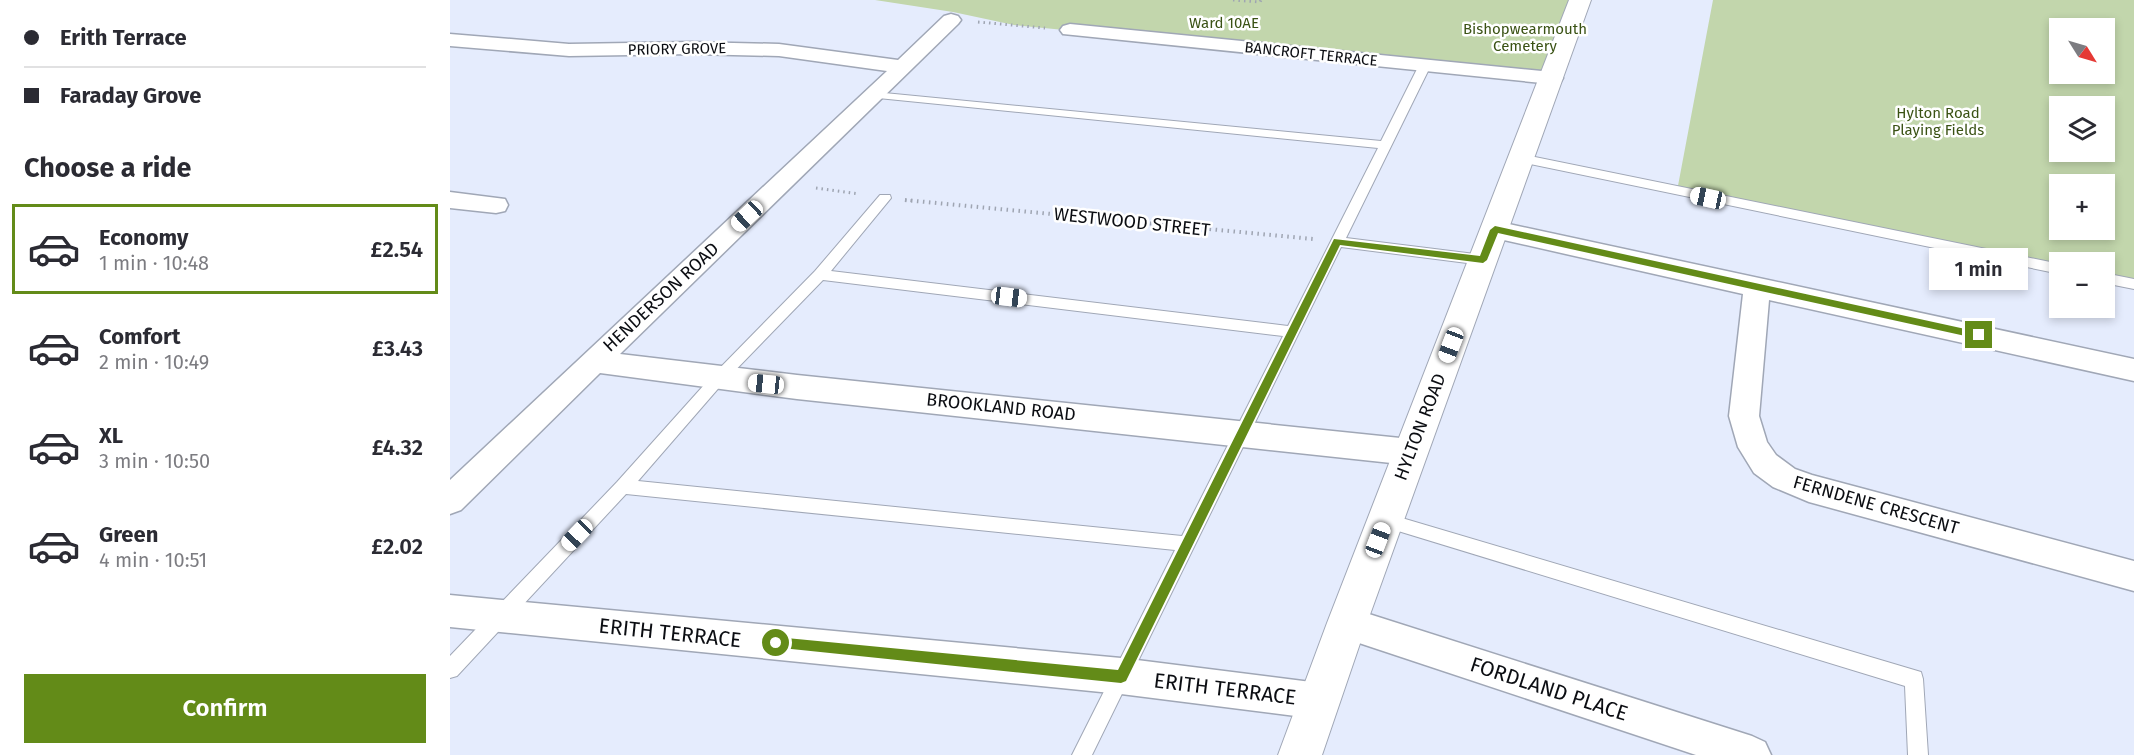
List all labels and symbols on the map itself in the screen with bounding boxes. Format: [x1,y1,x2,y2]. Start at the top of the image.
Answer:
park label: Ward 10AE [1189,14,1259,32]
north arrow [2049,18,2115,84]
park label: Bishopwearmouth Cemetery [1463,20,1587,55]
street label: BANCROFT TERRACE [1244,38,1378,70]
street label: PRIORY GROVE [628,39,726,59]
park label: Hylton Road Playing Fields [1892,104,1984,139]
car [1689,185,1727,211]
car [728,197,766,235]
street label: WESTWOOD STREET [1053,203,1212,241]
street label: HENDERSON ROAD [599,238,723,356]
callout: 1 min [1930,248,2029,290]
car [990,286,1028,308]
route end [1965,321,1992,348]
car [1436,325,1466,365]
street label: HYLTON ROAD [1390,370,1450,484]
car [747,373,785,395]
street label: BROOKLAND ROAD [925,388,1077,426]
street label: FERNDENE CRESCENT [1791,471,1962,539]
car [558,516,596,554]
car [1363,520,1393,560]
street label: ERITH TERRACE [597,613,743,653]
route start [762,629,789,656]
street label: FORDLAND PLACE [1467,651,1631,727]
street label: ERITH TERRACE [1152,667,1298,711]

